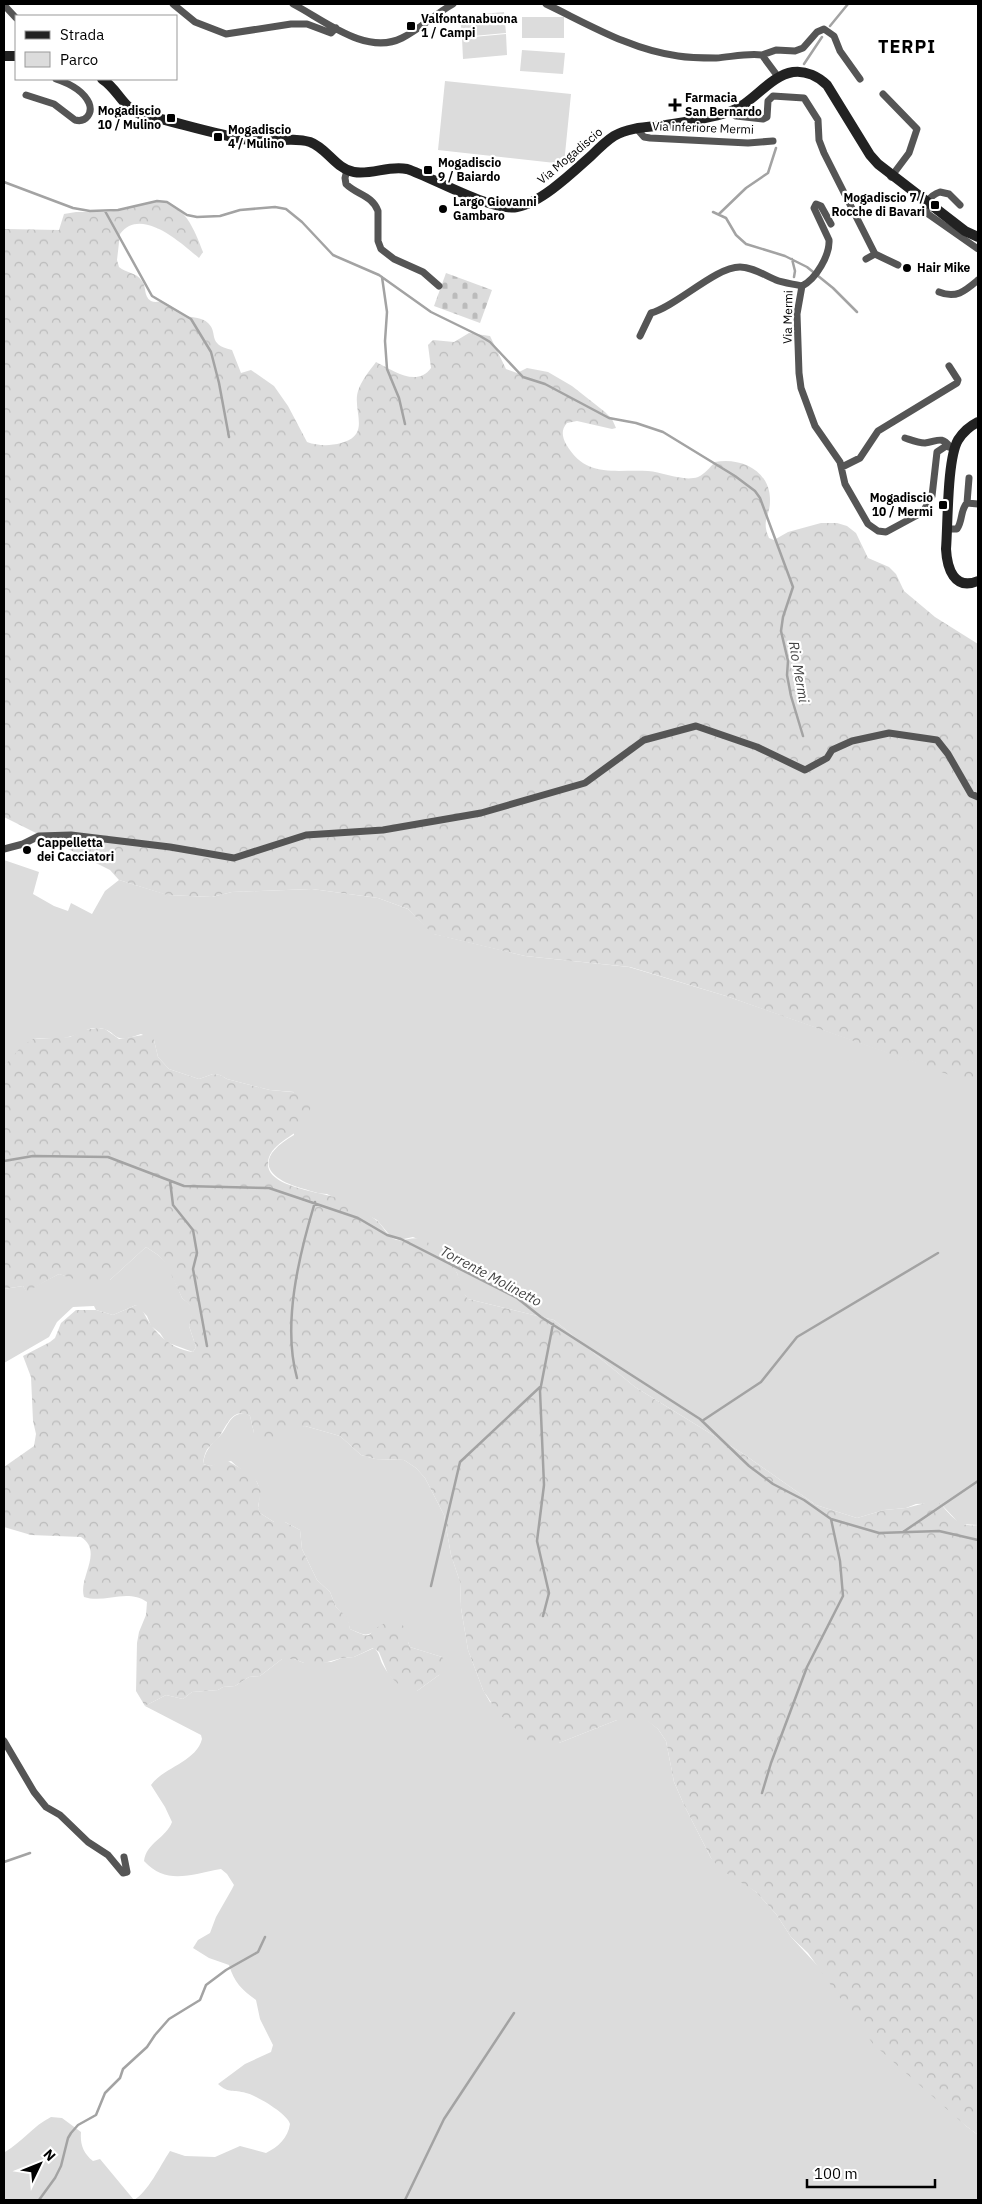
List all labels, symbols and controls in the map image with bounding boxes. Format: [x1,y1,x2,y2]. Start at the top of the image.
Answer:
place label: Valfontanabuona 1 / Campi [421,11,518,40]
legend [15,15,178,80]
marker: Valfontanabuona 1 / Campi [405,20,417,32]
text: Strada [60,25,104,44]
district label: TERPI [878,35,936,58]
text: Parco [60,50,98,69]
place label: Farmacia San Bernardo [685,90,762,119]
marker: Farmacia San Bernardo [669,99,681,111]
place label: Mogadiscio 10 / Mulino [97,103,161,132]
marker: Mogadiscio 10 / Mulino [165,112,177,124]
street label: Via inferiore Mermi [652,118,754,137]
place label: Mogadiscio 4 / Mulino [228,122,291,151]
street label: Via Mogadiscio [534,124,605,187]
marker: Mogadiscio 4 / Mulino [212,131,224,143]
place label: Mogadiscio 9 / Baiardo [438,155,501,184]
marker: Mogadiscio 9 / Baiardo [422,164,434,176]
place label: Mogadiscio 7 / Rocche di Bavari [832,190,925,219]
place label: Largo Giovanni Gambaro [453,194,537,223]
marker: Mogadiscio 7 / Rocche di Bavari [929,199,941,211]
marker: Largo Giovanni Gambaro [437,203,449,215]
place label: Hair Mike [917,260,970,275]
marker: Hair Mike [901,262,913,274]
street label: Via Mermi [780,290,795,344]
place label: Mogadiscio 10 / Mermi [870,490,933,519]
marker: Mogadiscio 10 / Mermi [937,499,949,511]
water label: Rio Mermi [785,640,813,705]
place label: Cappelletta dei Cacciatori [37,835,114,864]
marker: Cappelletta dei Cacciatori [21,844,33,856]
water label: Torrente Molinetto [437,1242,545,1310]
north arrow [15,2139,65,2189]
text: N [39,2145,60,2165]
scale bar [807,2156,934,2188]
text: 100 m [814,2164,858,2183]

